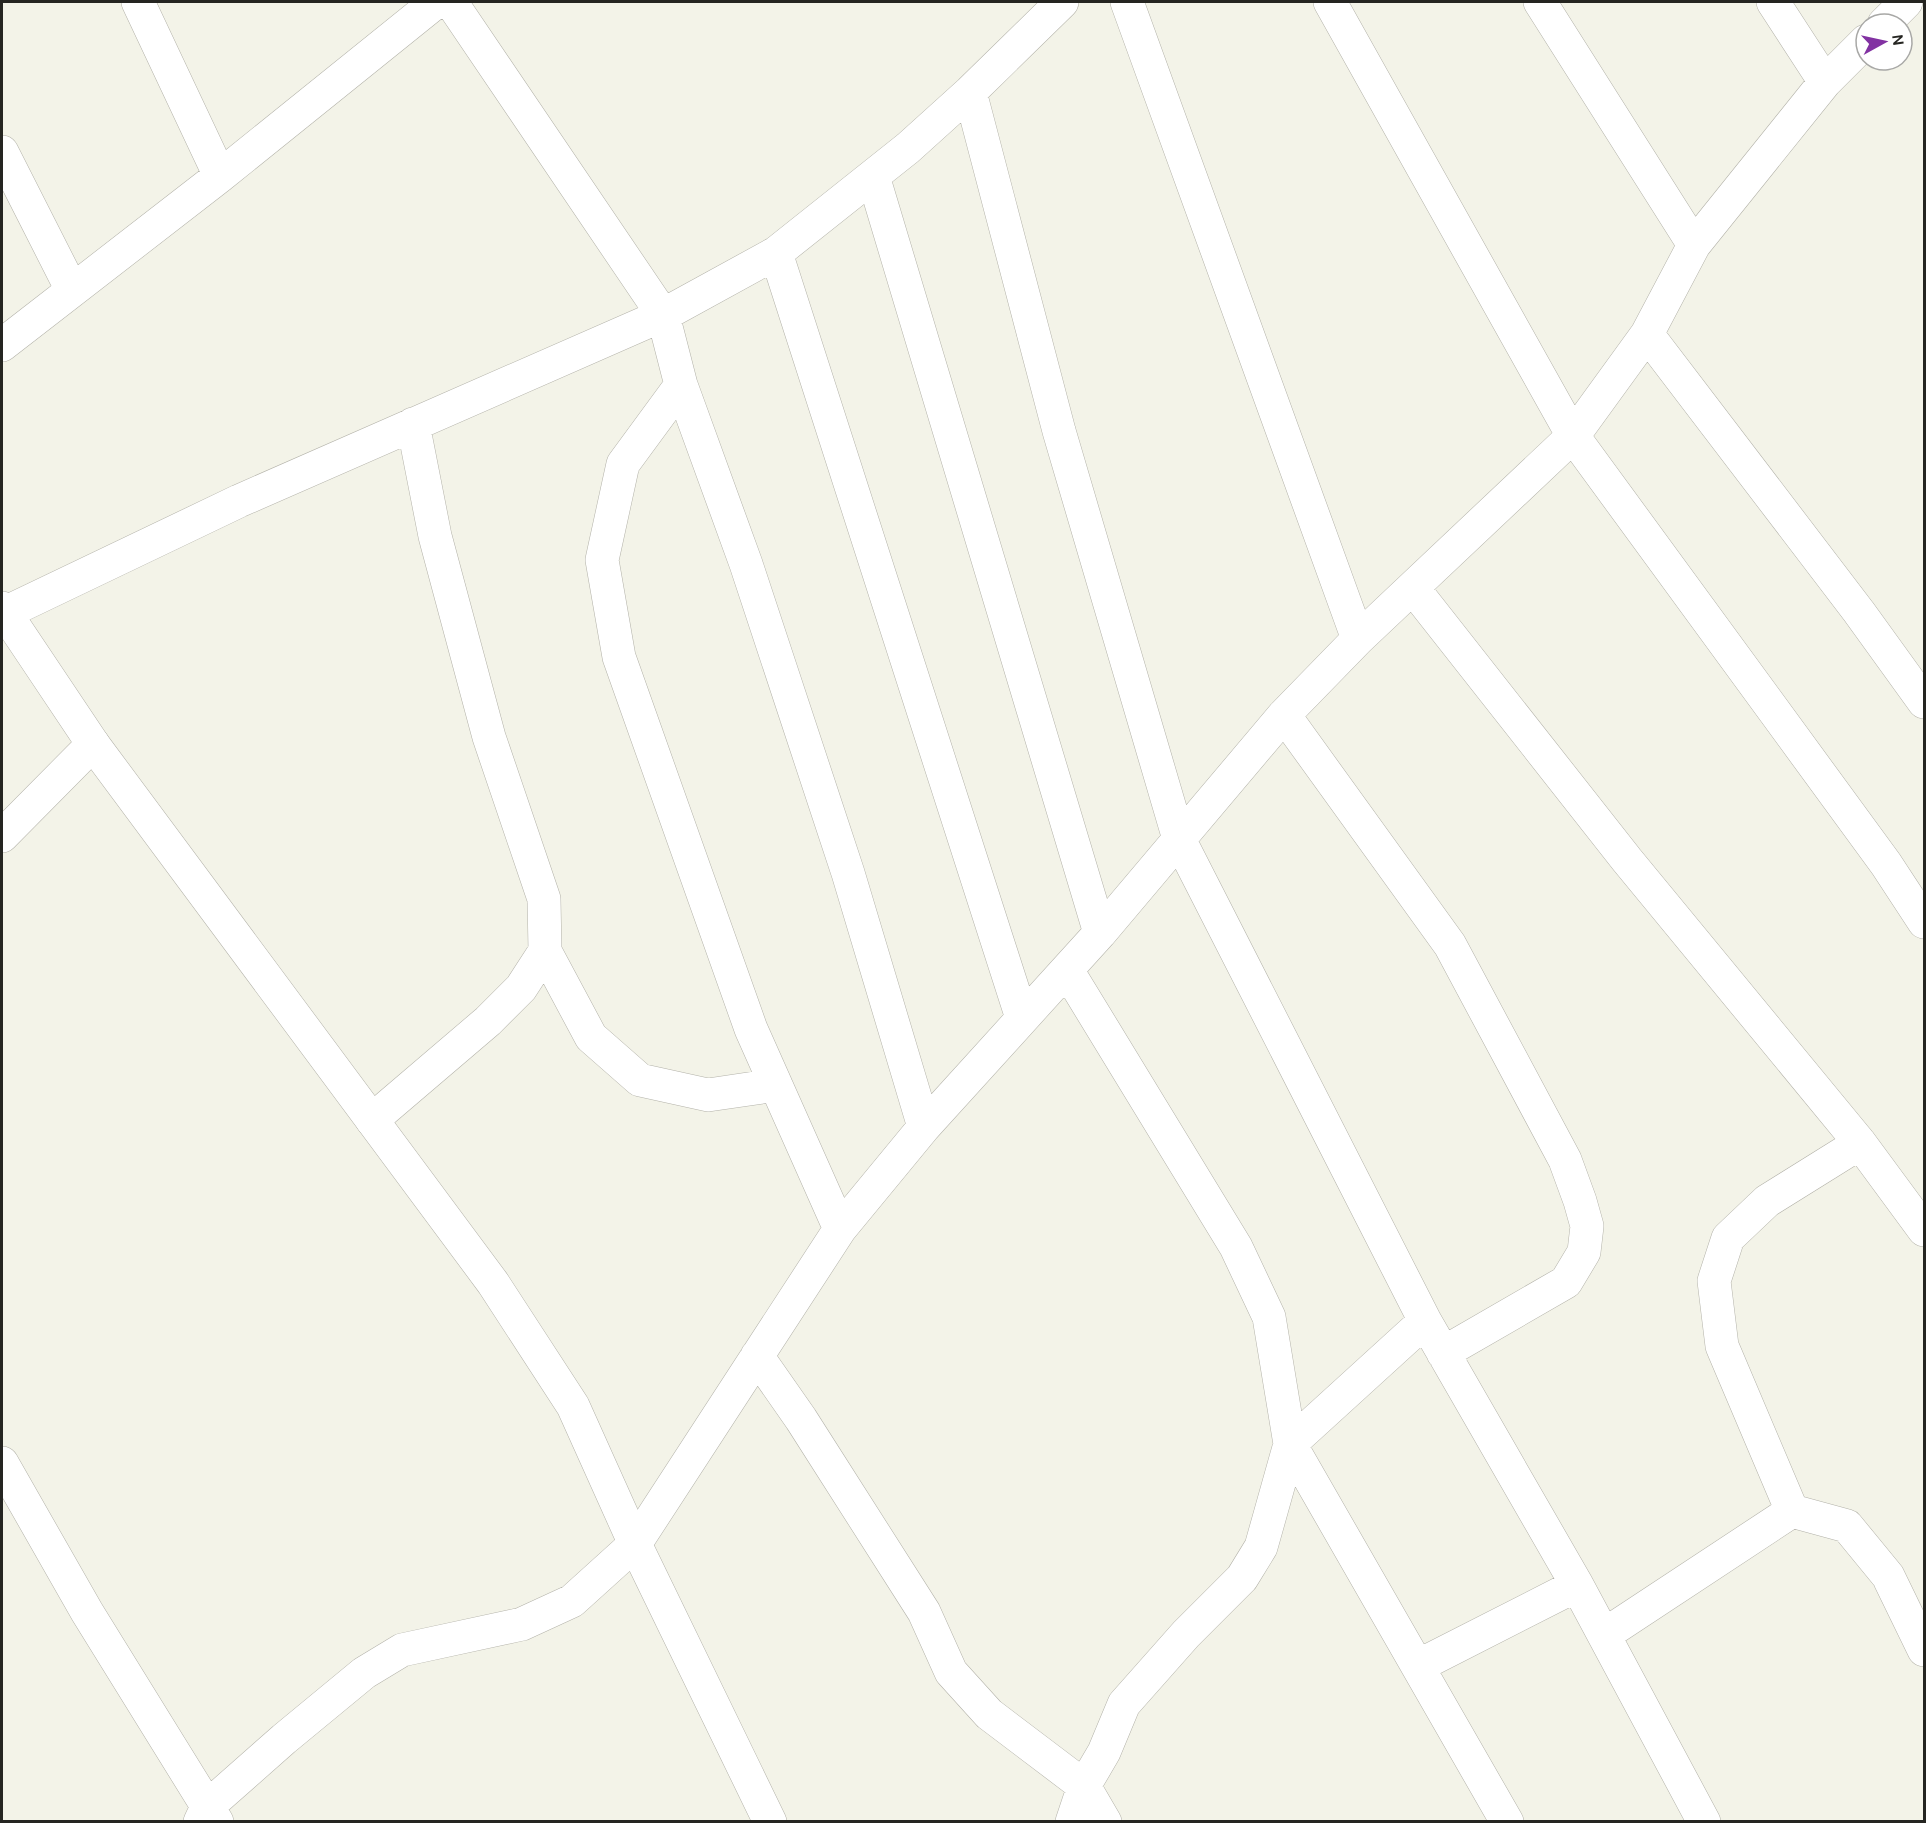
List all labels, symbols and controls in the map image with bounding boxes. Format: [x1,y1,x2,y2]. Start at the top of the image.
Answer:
north arrow [1854,12,1914,72]
text: N [1888,33,1909,47]

